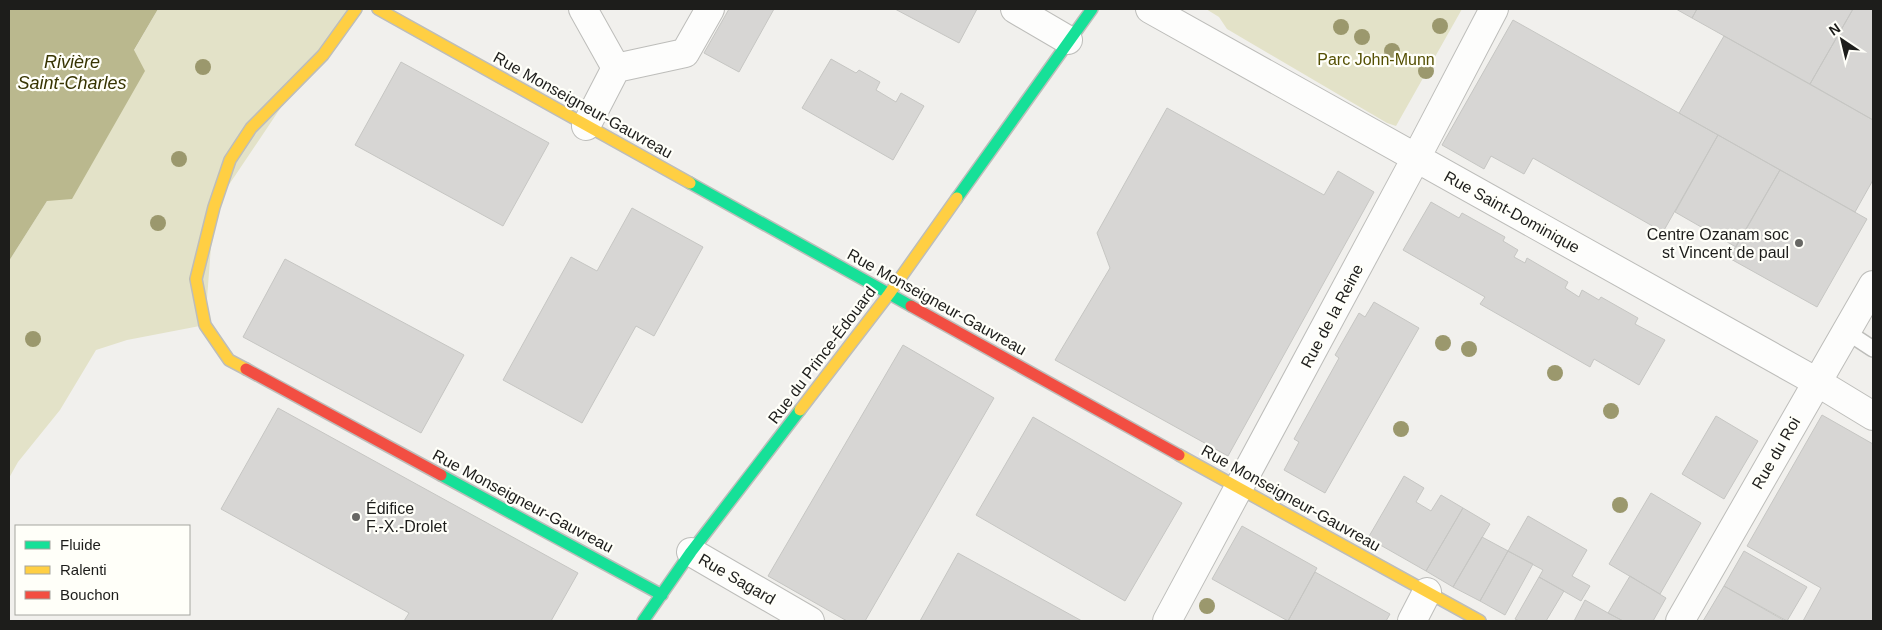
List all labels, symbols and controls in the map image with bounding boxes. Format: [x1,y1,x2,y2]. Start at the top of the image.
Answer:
north arrow [1817,15,1867,65]
text: N [1826,20,1843,39]
street label: Rue Monseigneur-Gauvreau [491,49,675,161]
park label: Parc John-Munn [1317,51,1435,68]
water label: Rivière Saint-Charles [17,52,127,93]
street label: Rue Saint-Dominique [1441,168,1583,256]
place label: Centre Ozanam soc st Vincent de paul [1647,226,1789,261]
marker: Centre Ozanam soc st Vincent de paul [1793,237,1805,249]
street label: Rue Monseigneur-Gauvreau [845,246,1029,358]
street label: Rue de la Reine [1298,261,1366,371]
street label: Rue du Prince-Édouard [764,283,879,427]
street label: Rue du Roi [1749,414,1803,492]
street label: Rue Monseigneur-Gauvreau [1199,442,1383,554]
street label: Rue Monseigneur-Gauvreau [430,446,616,556]
place label: Édifice F.-X.-Drolet [366,499,447,535]
marker: Édifice F.-X.-Drolet [350,511,362,523]
legend [15,525,190,615]
text: Fluide [60,536,101,553]
street label: Rue Sagard [696,550,778,608]
text: Ralenti [60,561,107,578]
text: Bouchon [60,586,119,603]

